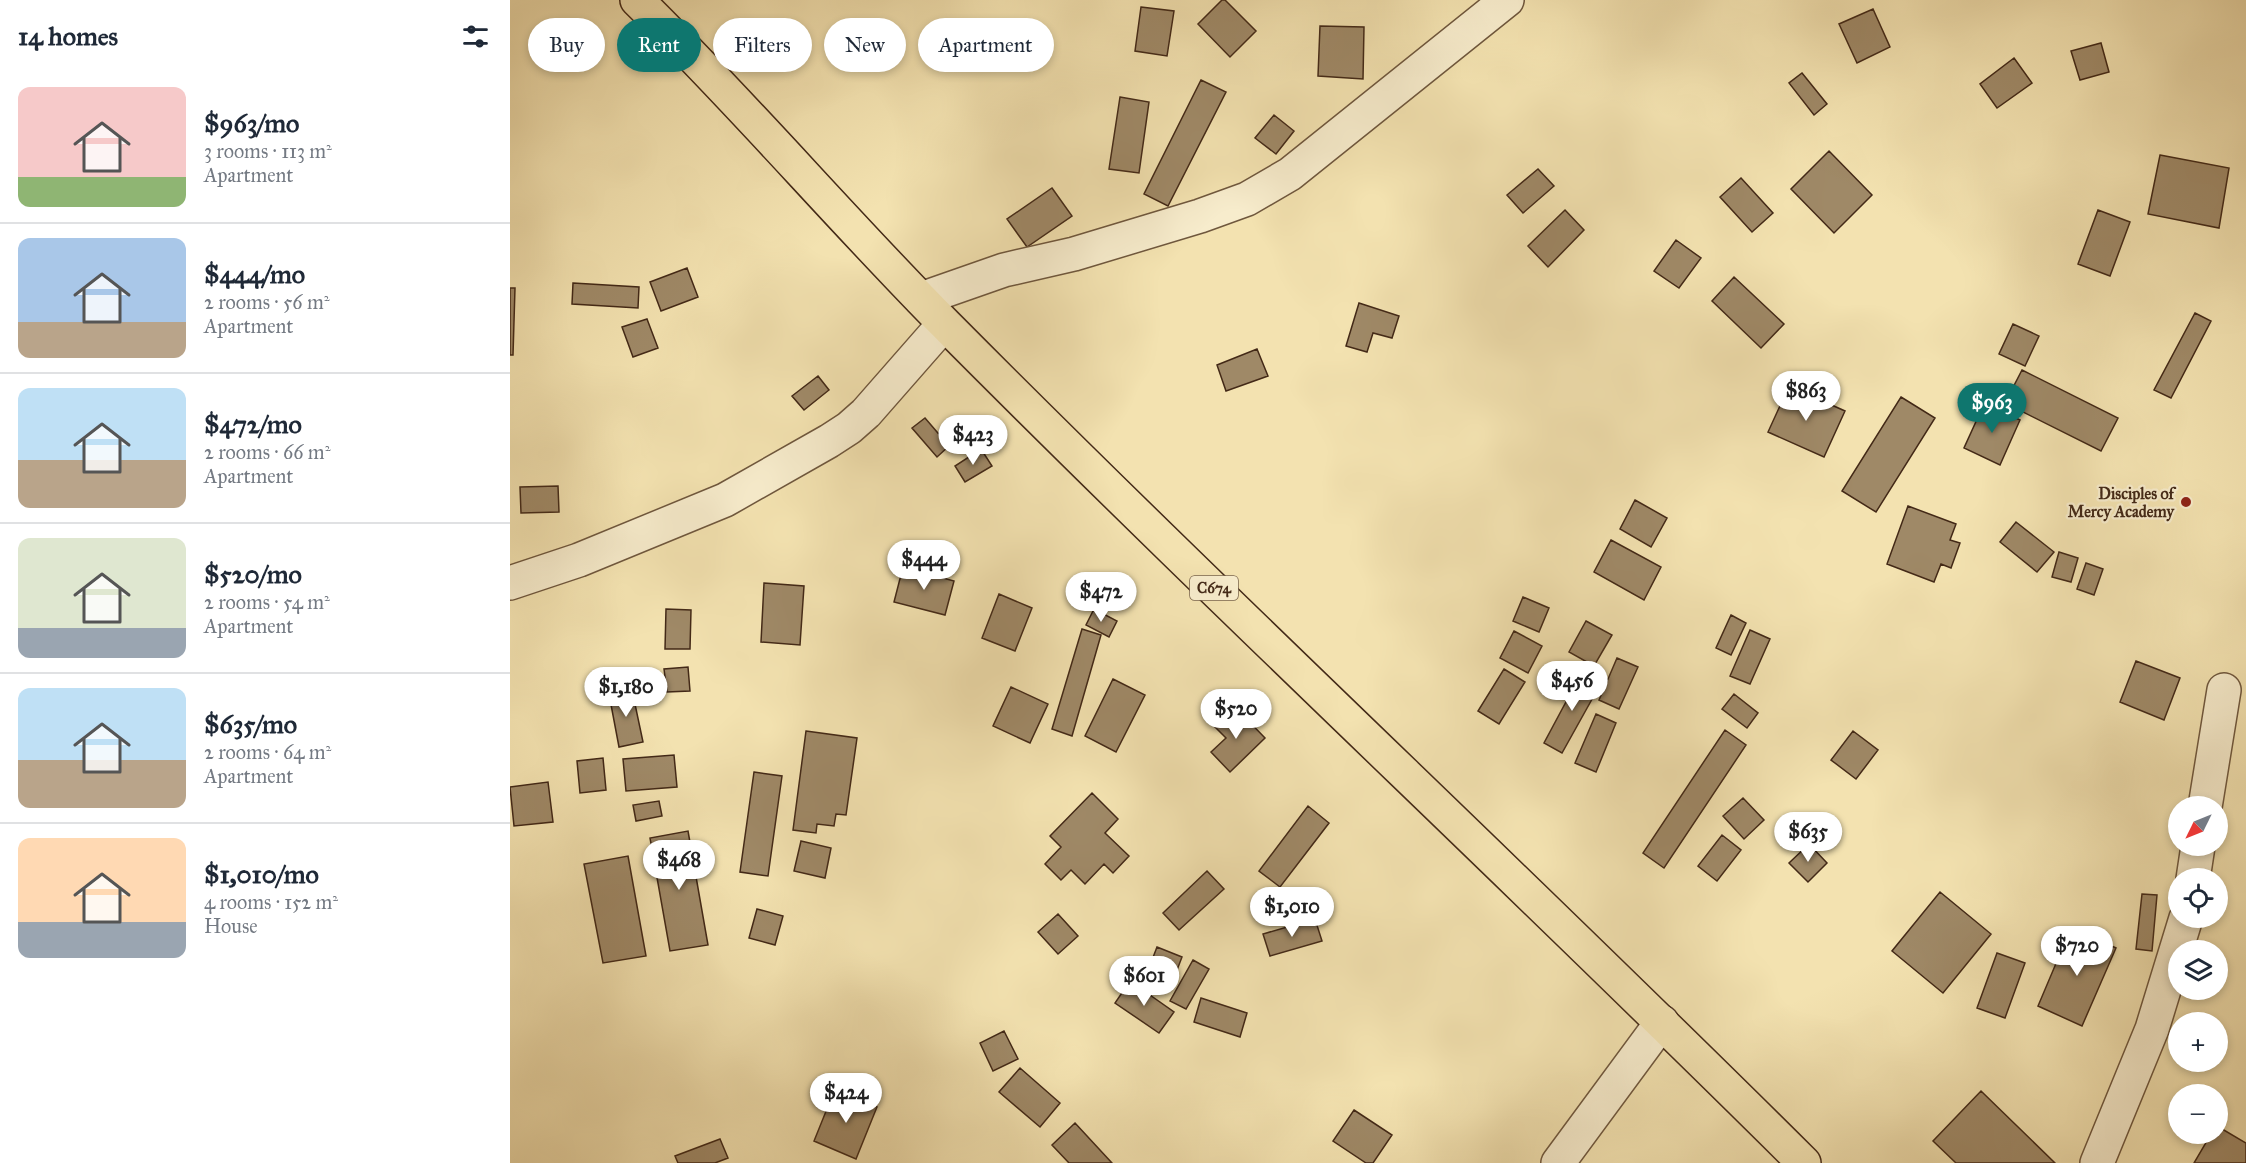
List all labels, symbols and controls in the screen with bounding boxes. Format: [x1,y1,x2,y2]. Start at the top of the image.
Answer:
chip: Buy [528,18,605,72]
chip: Rent [617,18,701,72]
chip: Filters [713,18,812,72]
chip: New [824,18,906,72]
chip: Apartment [918,18,1054,72]
text: 14 homes [18,20,118,52]
icon: filters [459,20,492,53]
text: $963/mo [204,107,299,139]
icon: home [66,111,138,183]
text: 3 rooms · 113 m² [204,139,332,163]
text: Apartment [204,163,293,187]
text: $444/mo [204,258,305,290]
icon: home [66,262,138,334]
text: 2 rooms · 56 m² [204,290,330,314]
text: Apartment [204,314,293,338]
pin: $863 [1770,371,1842,422]
text: $863 [1786,378,1826,402]
pin: $963 [1956,383,2028,434]
text: $963 [1972,390,2013,414]
text: $472/mo [204,408,302,440]
icon: home [66,412,138,484]
pin: $423 [937,415,1009,466]
text: $423 [952,422,994,446]
text: 2 rooms · 66 m² [204,440,330,464]
text: Apartment [204,464,293,488]
place label: Disciples of Mercy Academy [2068,484,2177,522]
marker: Disciples of Mercy Academy [2179,495,2193,509]
pin: $444 [888,540,960,591]
text: $444 [901,547,947,571]
text: $520/mo [204,558,302,590]
icon: home [66,562,138,634]
pin: $472 [1065,572,1137,623]
road number: C674 [1190,576,1238,600]
text: $472 [1080,579,1122,603]
text: 2 rooms · 54 m² [204,590,330,614]
text: Apartment [204,614,293,638]
pin: $456 [1536,661,1608,712]
pin: $1,180 [577,667,675,718]
text: $456 [1551,668,1593,692]
text: $1,180 [598,674,654,698]
pin: $520 [1200,689,1272,740]
text: $520 [1215,696,1257,720]
text: $635/mo [204,708,297,740]
icon: home [66,712,138,784]
text: 2 rooms · 64 m² [204,740,331,764]
text: Apartment [204,764,293,788]
north arrow [2168,796,2228,856]
map controls [2168,796,2228,1144]
pin: $635 [1772,812,1844,863]
text: $635 [1788,819,1828,843]
pin: $468 [643,840,715,891]
text: $468 [657,847,701,871]
text: $1,010/mo [204,858,319,890]
icon: home [66,862,138,934]
button: locate [2168,868,2228,928]
pin: $1,010 [1243,887,1341,938]
text: 4 rooms · 152 m² [204,890,338,914]
text: $1,010 [1264,894,1320,918]
text: House [204,914,258,938]
pin: $720 [2041,926,2113,977]
text: $720 [2055,933,2099,957]
button: layers [2168,940,2228,1000]
pin: $601 [1108,956,1180,1007]
text: $601 [1123,963,1165,987]
button: + [2168,1012,2228,1072]
pin: $424 [810,1073,882,1124]
text: $424 [824,1080,868,1104]
button: − [2168,1084,2228,1144]

